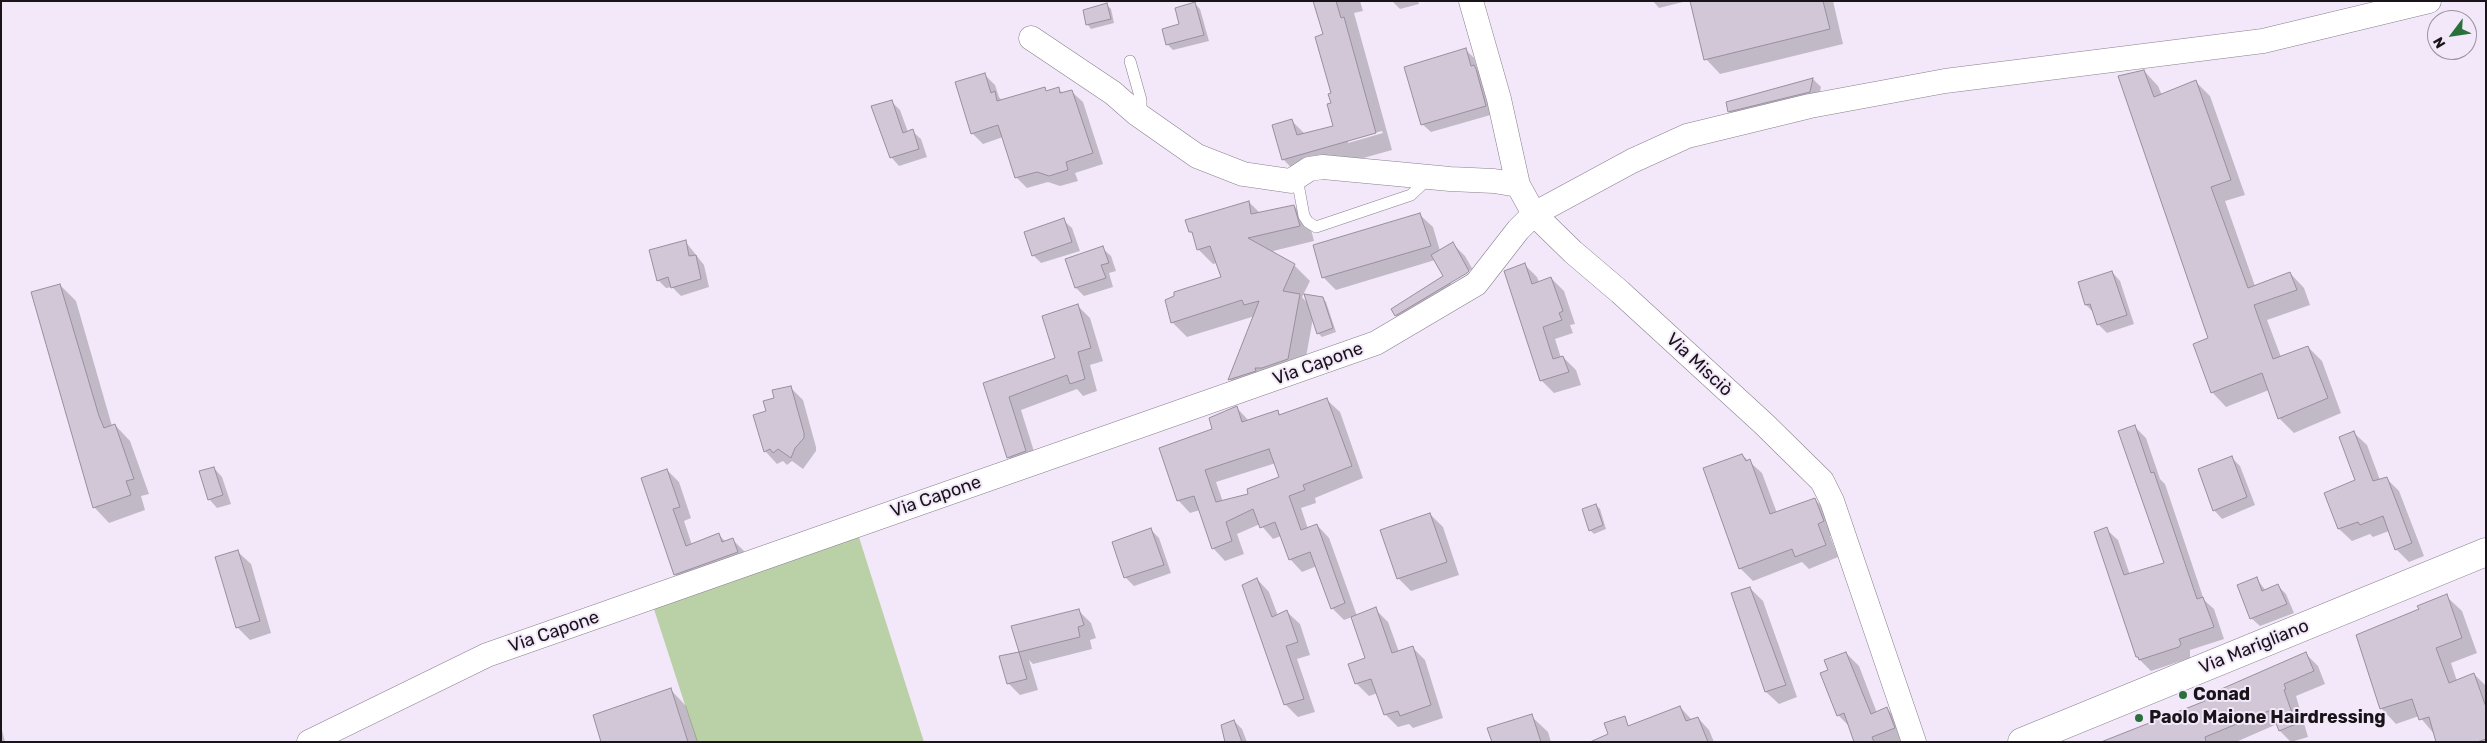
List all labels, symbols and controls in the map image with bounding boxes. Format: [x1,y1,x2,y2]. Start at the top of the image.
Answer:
north arrow [2427,10,2477,60]
text: N [2430,34,2449,51]
street label: Via Misciò [1661,329,1737,401]
street label: Via Capone [1270,338,1366,390]
street label: Via Capone [888,471,984,523]
street label: Via Capone [506,606,602,658]
street label: Via Marigliano [2196,615,2312,679]
place label: Conad [2193,684,2250,706]
marker: Conad [2177,689,2189,701]
place label: Paolo Maione Hairdressing [2149,707,2386,729]
marker: Paolo Maione Hairdressing [2133,712,2145,724]

